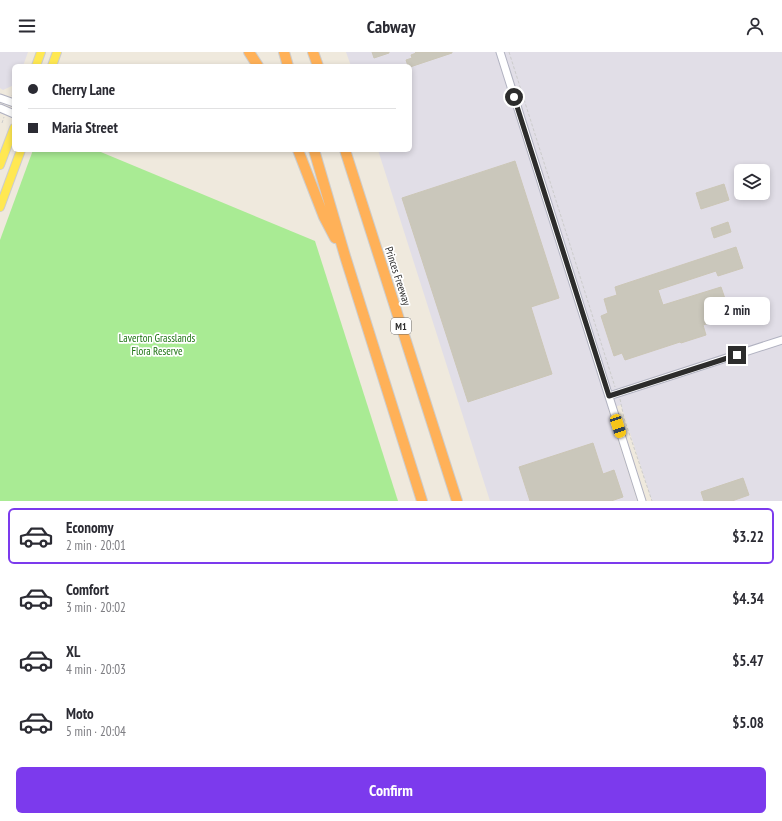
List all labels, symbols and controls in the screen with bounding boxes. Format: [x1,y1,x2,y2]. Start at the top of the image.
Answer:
icon: menu [16,15,38,37]
text: Cabway [367,15,415,38]
icon: person [744,15,766,37]
text: Cherry Lane [52,80,115,99]
route start [505,88,523,106]
text: Maria Street [52,118,118,137]
map controls [734,164,770,200]
button: layers [734,164,770,200]
street label: Princes Freeway [382,245,414,308]
callout: 2 min [704,297,770,325]
text: 2 min [724,302,750,319]
road number: M1 [391,318,411,334]
park label: Laverton Grasslands Flora Reserve [119,331,195,358]
route end [728,346,746,364]
car [609,413,627,439]
icon: car [18,518,54,554]
text: Economy [66,518,114,537]
text: $3.22 [732,527,764,546]
text: 2 min · 20:01 [66,537,126,554]
icon: car [18,580,54,616]
text: Comfort [66,580,109,599]
text: $4.34 [732,589,764,608]
text: 3 min · 20:02 [66,599,126,616]
icon: car [18,642,54,678]
text: XL [66,642,80,661]
text: $5.47 [732,651,764,670]
text: 4 min · 20:03 [66,661,126,678]
icon: car [18,704,54,740]
text: Moto [66,704,94,723]
text: $5.08 [732,713,764,732]
text: 5 min · 20:04 [66,723,126,740]
button: Confirm [16,767,766,813]

